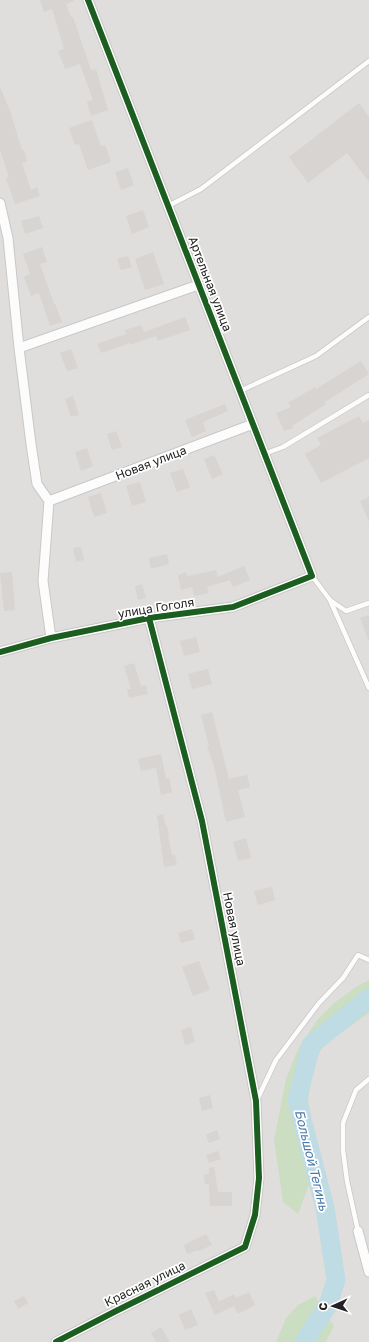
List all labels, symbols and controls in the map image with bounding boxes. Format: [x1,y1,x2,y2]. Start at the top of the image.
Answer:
street label: Артельная улица [185,234,235,333]
street label: Новая улица [113,442,188,483]
street label: улица Гоголя [117,594,195,621]
street label: Новая улица [220,891,249,967]
water label: Большой Тегинь [292,1108,333,1213]
street label: Красная улица [102,1257,188,1310]
north arrow [313,1286,353,1326]
text: С [316,1302,329,1311]

